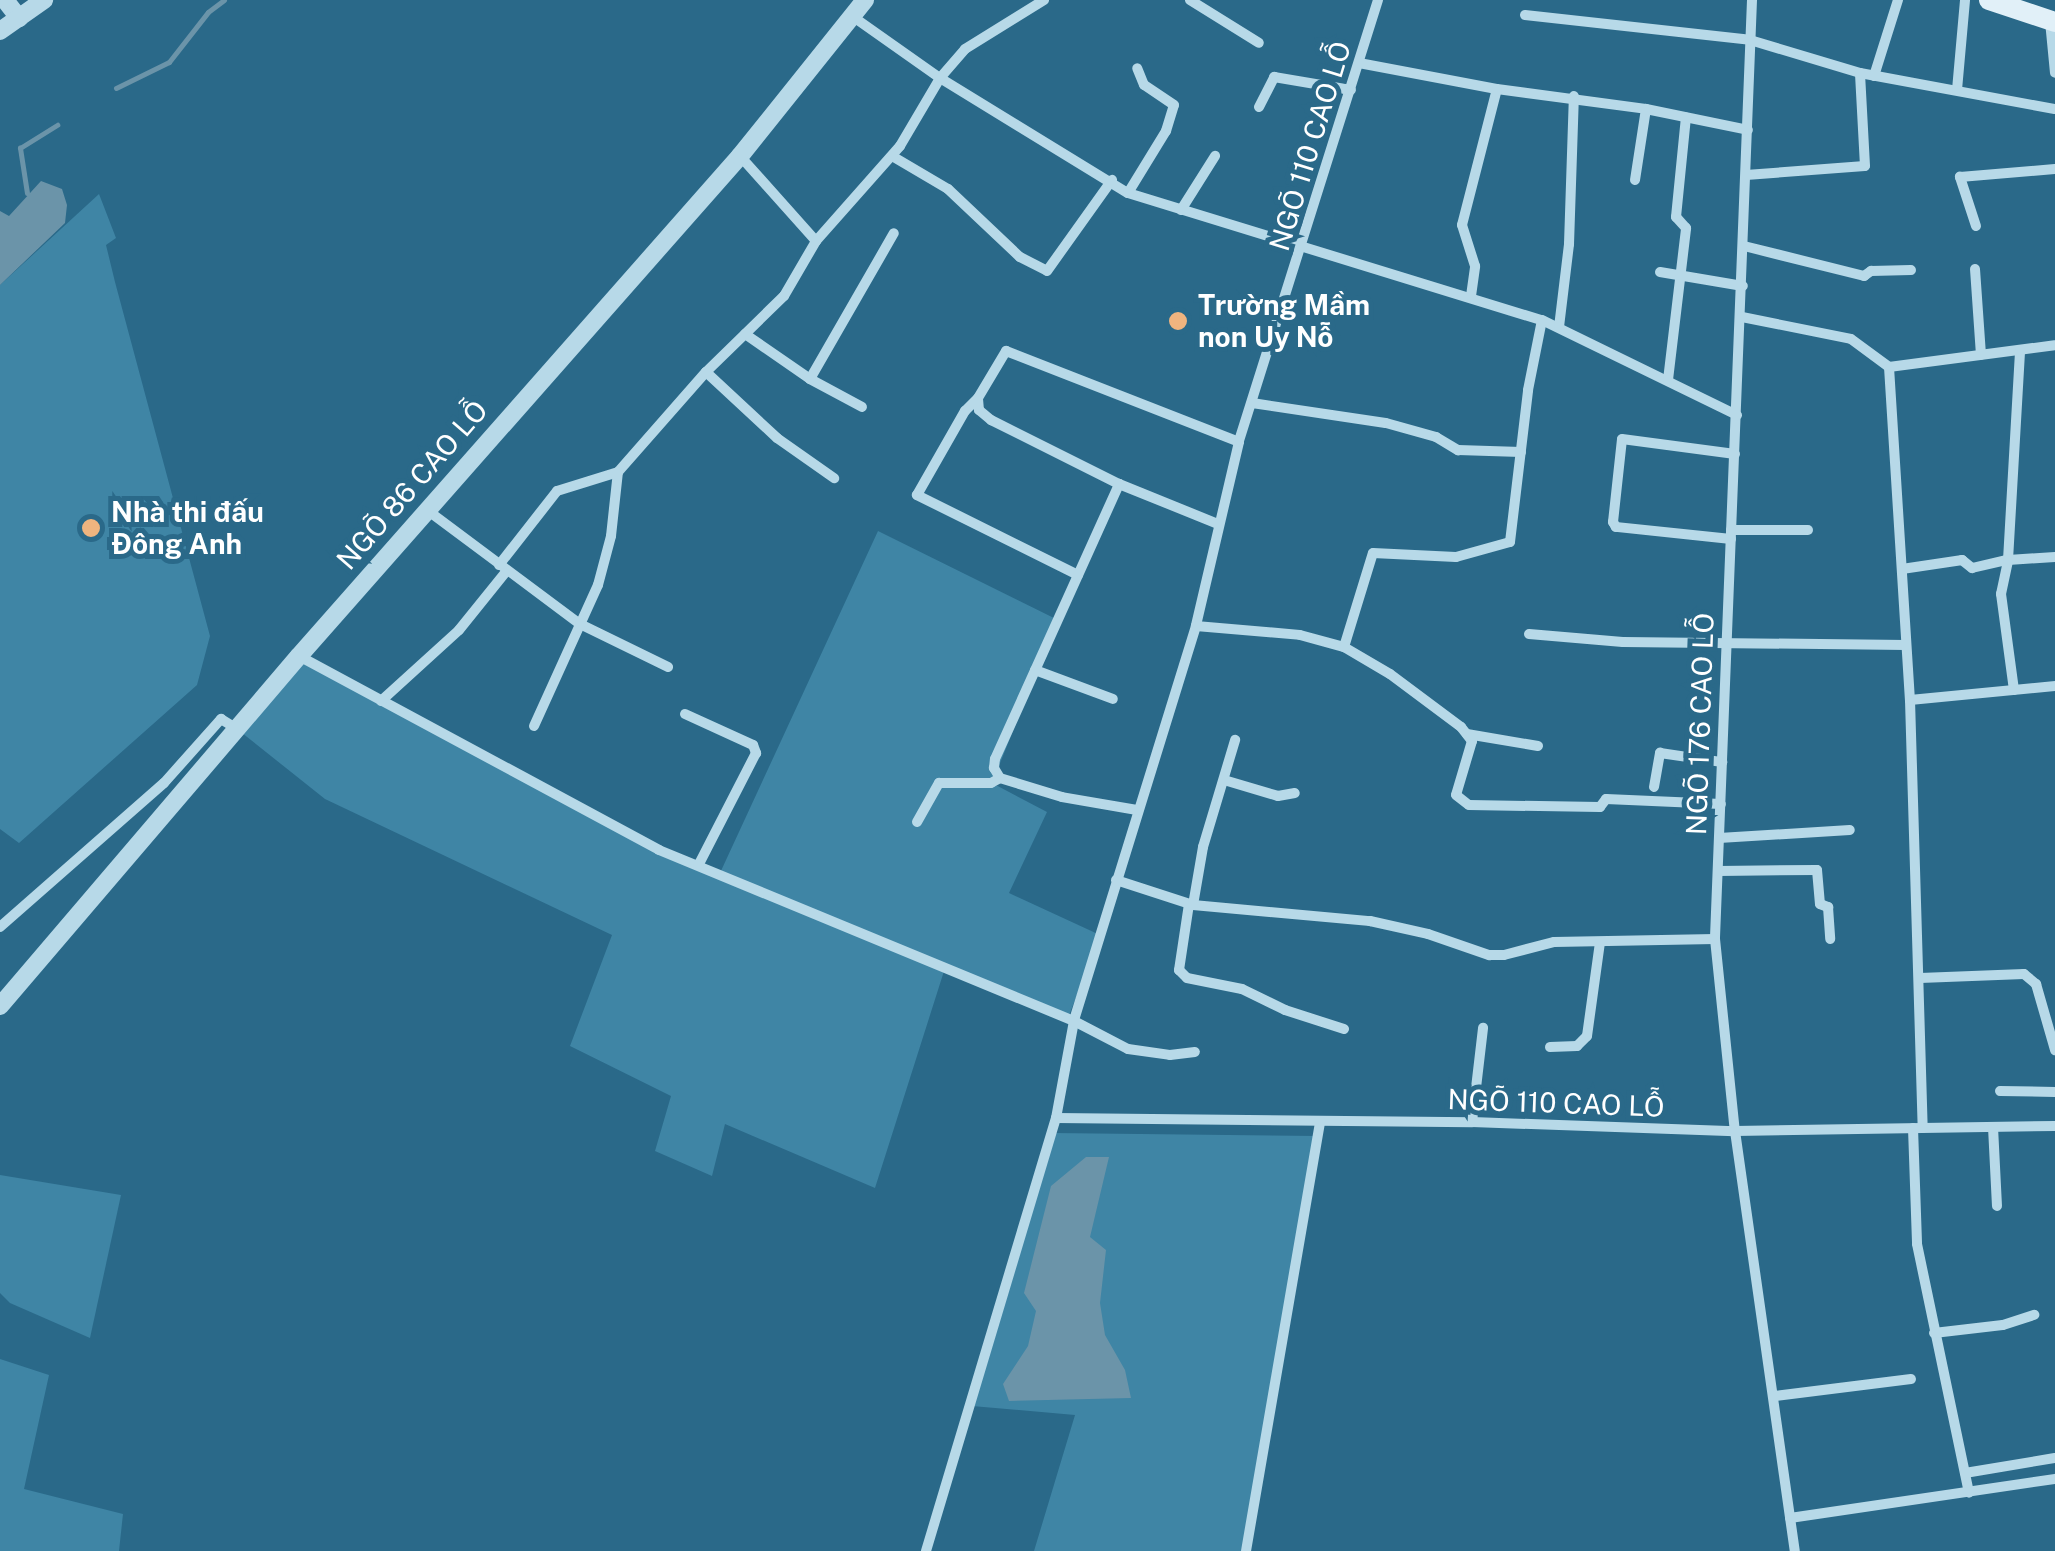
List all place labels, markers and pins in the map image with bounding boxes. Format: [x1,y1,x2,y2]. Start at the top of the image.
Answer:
place label: Trường Mầm non Uy Nỗ [1198,288,1370,354]
marker: Trường Mầm non Uy Nỗ [1167,310,1189,332]
place label: Nhà thi đấu Đông Anh [111,495,264,561]
marker: Nhà thi đấu Đông Anh [80,517,102,539]

